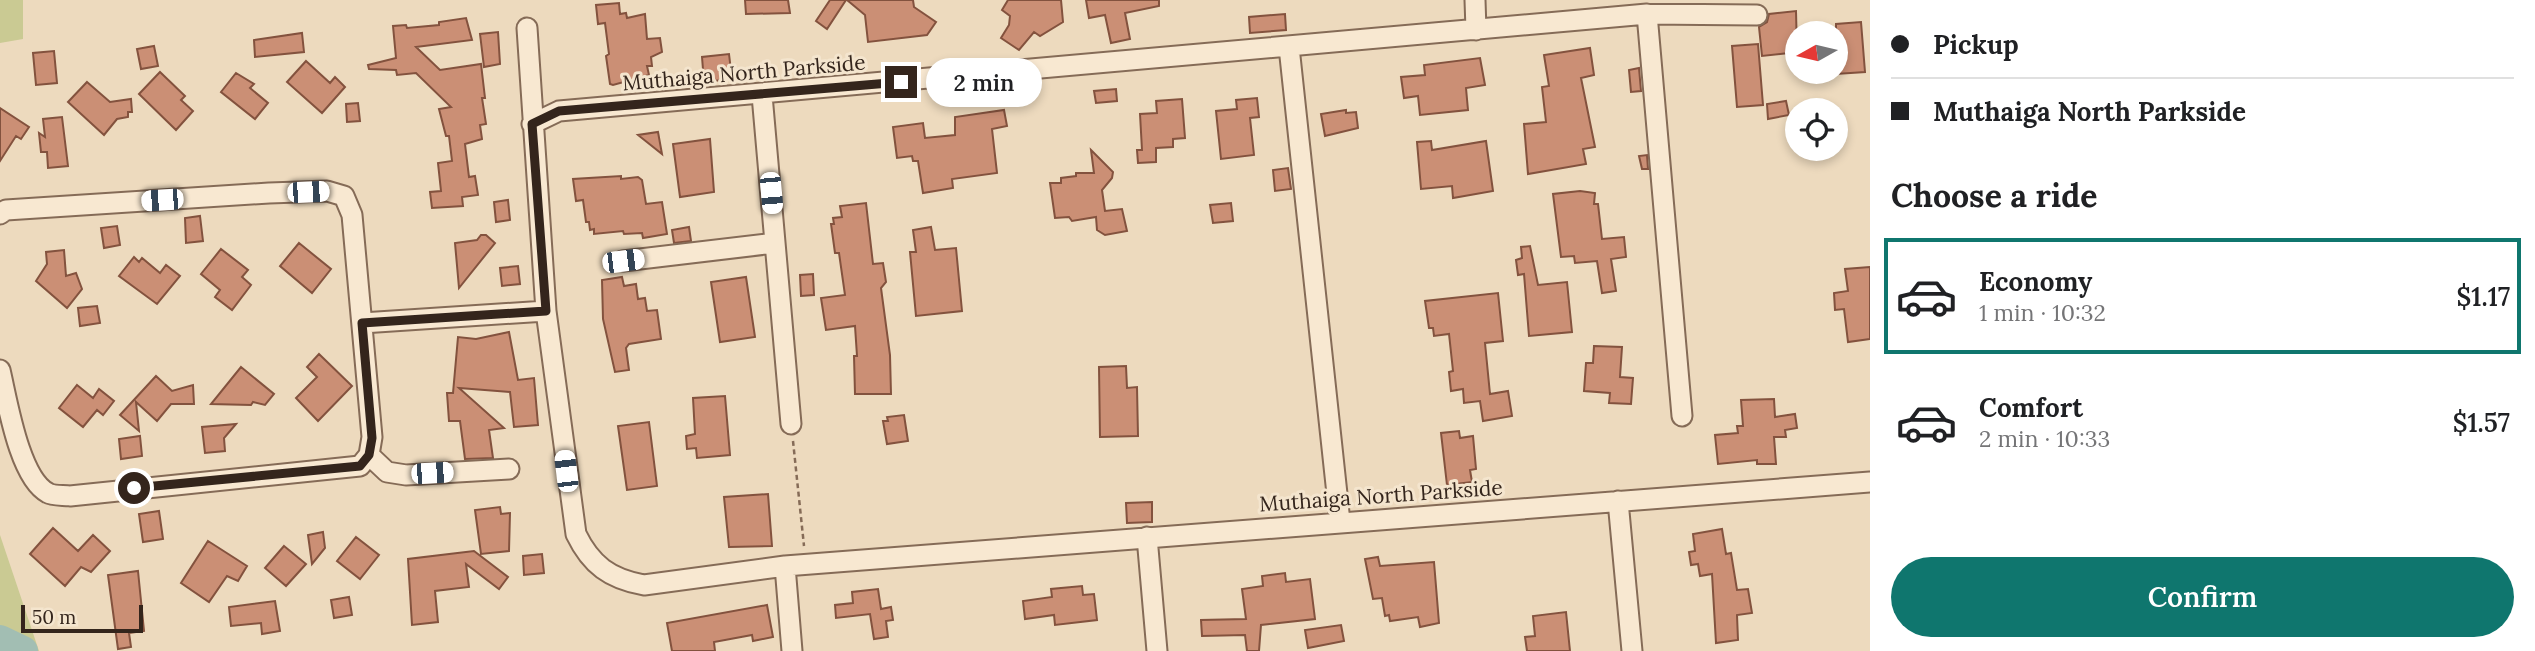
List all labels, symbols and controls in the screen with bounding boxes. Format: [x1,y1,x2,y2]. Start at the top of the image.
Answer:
north arrow [1785,21,1848,84]
map controls [1785,21,1848,161]
text: Pickup [1933,28,2019,61]
street label: Muthaiga North Parkside [621,48,867,97]
callout: 2 min [926,57,1041,106]
route end [885,66,917,98]
text: 2 min [954,68,1014,97]
text: Muthaiga North Parkside [1933,95,2246,128]
button: locate [1785,98,1848,161]
car [759,171,784,215]
text: Choose a ride [1891,175,2098,216]
car [287,181,330,203]
car [141,188,184,212]
car [601,248,646,274]
icon: car [1895,265,1958,328]
text: Economy [1979,265,2092,298]
text: $1.17 [2457,280,2510,313]
text: 1 min · 10:32 [1979,298,2106,327]
icon: car [1895,391,1958,454]
text: Comfort [1979,391,2083,424]
text: $1.57 [2453,406,2510,439]
text: 2 min · 10:33 [1979,424,2110,453]
car [554,449,579,493]
car [411,461,454,485]
route start [118,472,150,504]
street label: Muthaiga North Parkside [1258,474,1504,517]
button: Confirm [1891,557,2514,637]
scale bar [21,602,144,634]
text: 50 m [32,605,76,629]

